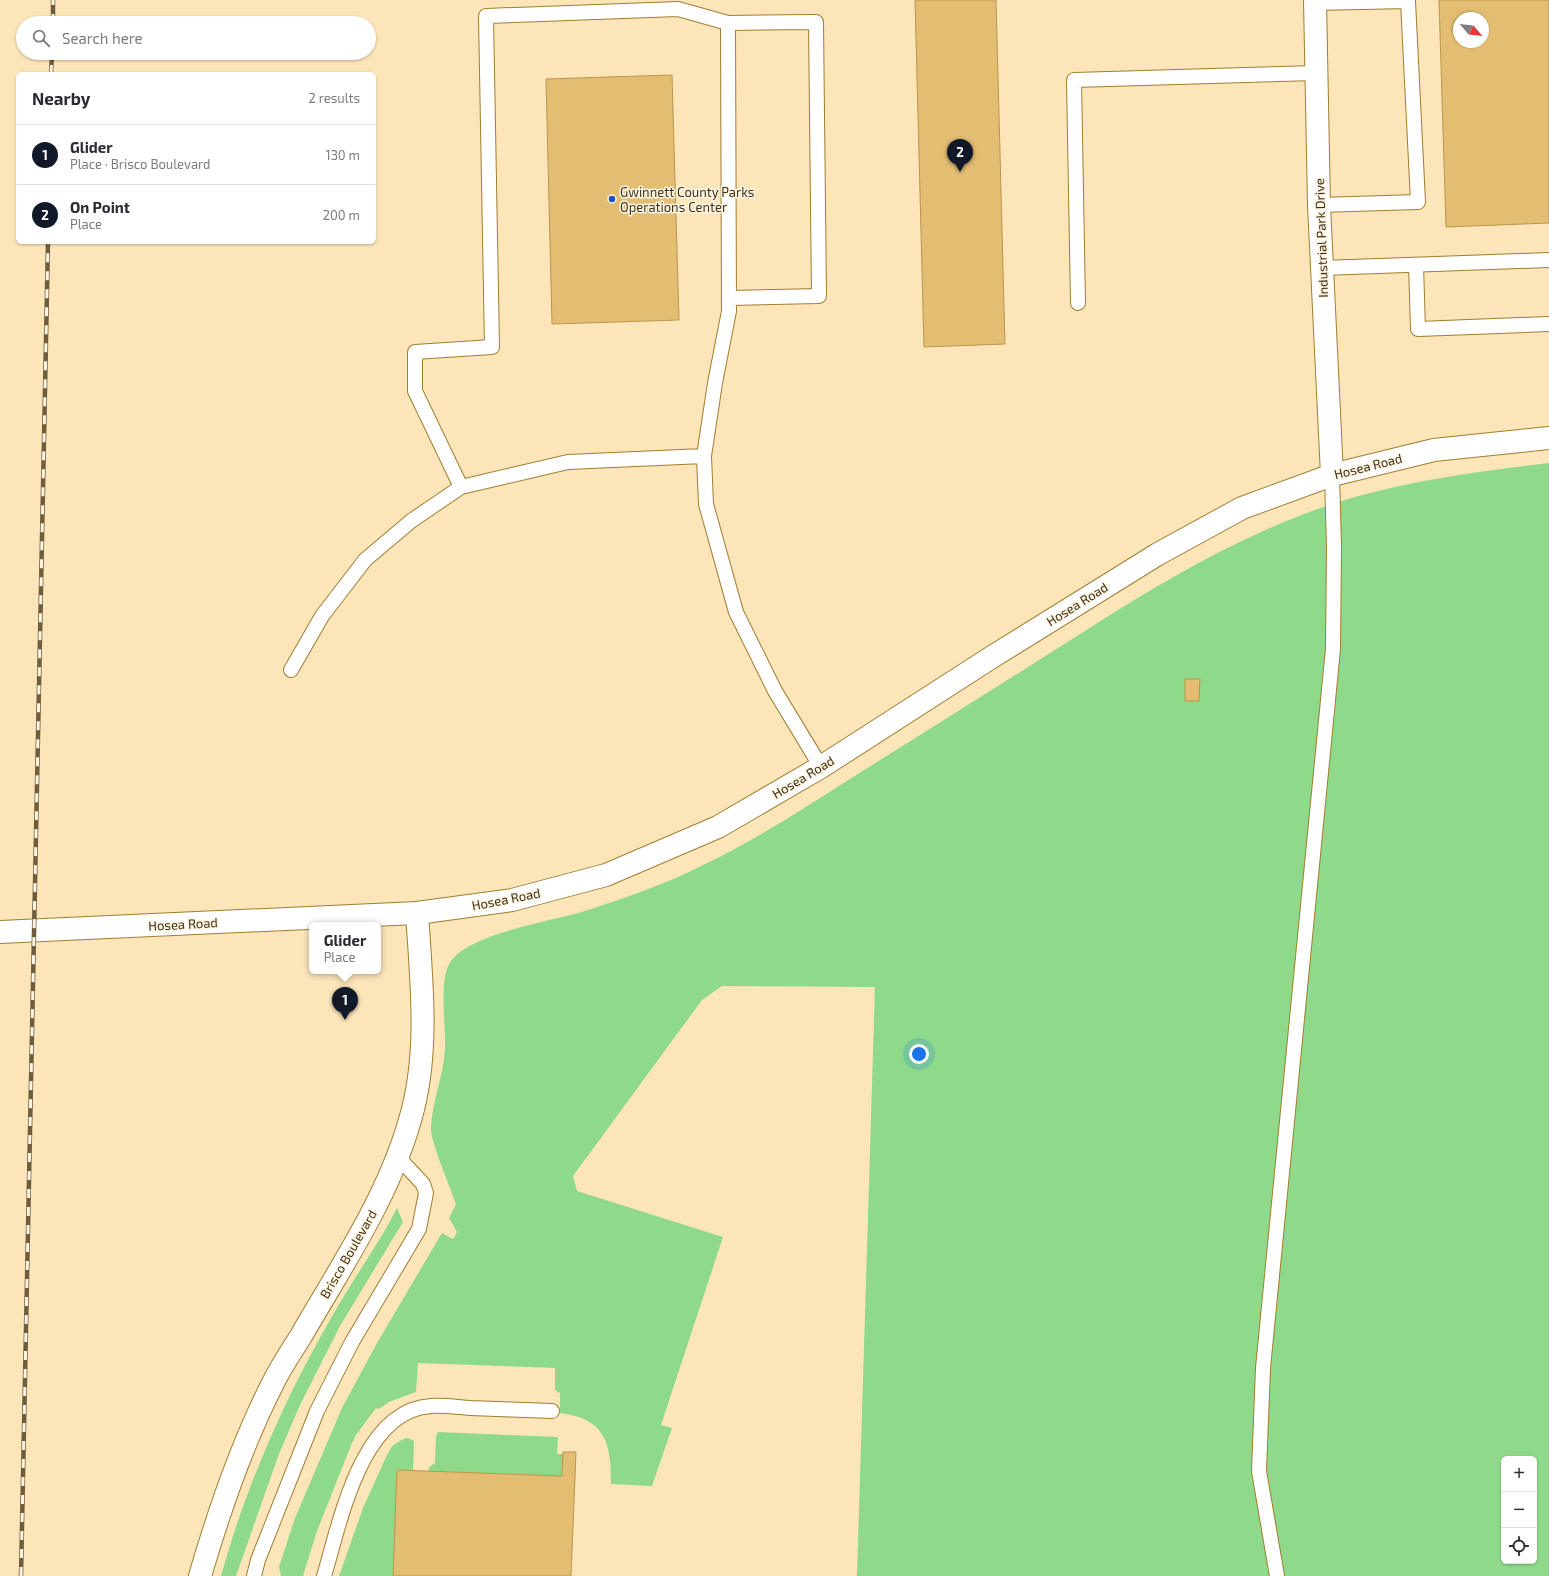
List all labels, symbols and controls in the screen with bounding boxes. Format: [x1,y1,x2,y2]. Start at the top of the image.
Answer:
north arrow [1453,12,1489,48]
search box [16,16,376,60]
icon: search [30,27,52,49]
text: Search here [62,29,143,47]
text: Nearby [32,88,90,108]
text: 2 results [308,90,360,106]
text: Glider [70,138,113,156]
pin: 2 [947,139,973,172]
text: 1 [42,147,48,163]
text: 130 m [325,147,360,163]
text: Place · Brisco Boulevard [70,156,211,172]
street label: Industrial Park Drive [1311,178,1331,298]
place label: Gwinnett County Parks Operations Center [620,184,754,215]
marker: Gwinnett County Parks Operations Center [607,194,617,204]
text: On Point [70,198,130,216]
text: 2 [41,207,49,223]
text: 200 m [323,207,360,223]
text: Place [70,216,102,232]
street label: Hosea Road [1332,450,1404,482]
street label: Hosea Road [1043,579,1111,629]
street label: Hosea Road [769,752,837,802]
street label: Hosea Road [470,885,542,913]
street label: Hosea Road [148,914,218,934]
popup [309,922,381,974]
text: Glider [324,931,366,949]
text: Place [324,949,356,965]
pin: 1 [332,987,358,1020]
your location [909,1044,929,1064]
street label: Brisco Boulevard [316,1207,380,1301]
map controls [1501,1456,1537,1564]
button: + [1501,1456,1537,1492]
button: − [1501,1492,1537,1528]
button: locate [1501,1528,1537,1564]

